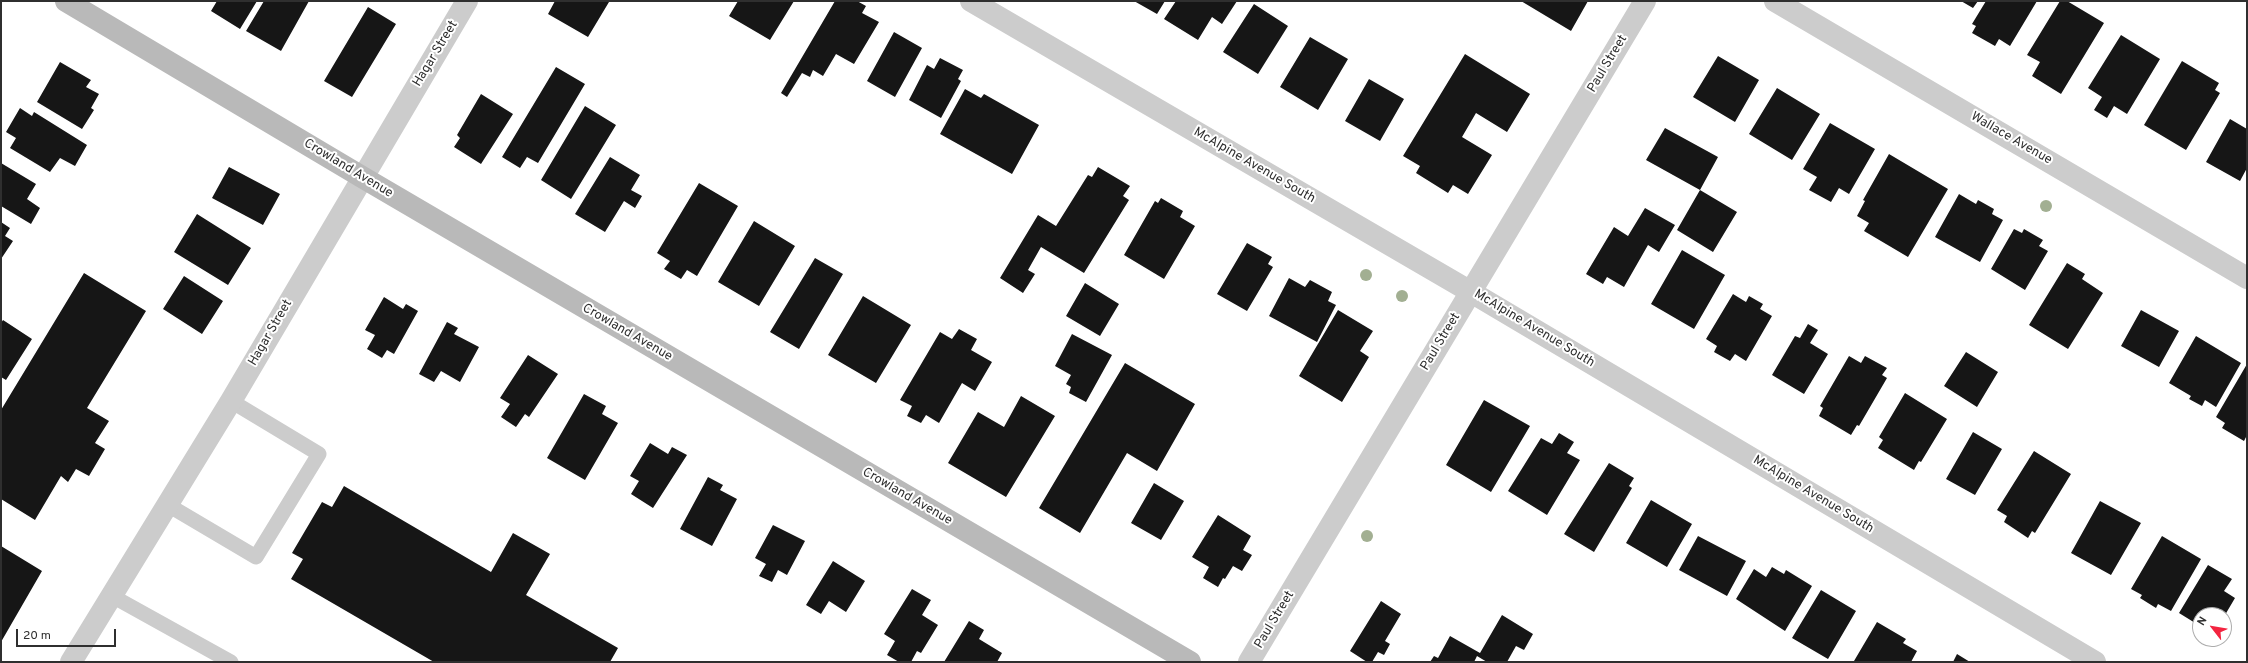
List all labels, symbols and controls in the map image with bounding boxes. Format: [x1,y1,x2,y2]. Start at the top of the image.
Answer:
street label: Hagar Street [410,18,462,90]
street label: Paul Street [1585,32,1631,96]
street label: Wallace Avenue [1968,109,2054,169]
street label: McAlpine Avenue South [1190,125,1318,207]
street label: Crowland Avenue [301,136,395,202]
street label: McAlpine Avenue South [1471,287,1597,371]
street label: Hagar Street [246,297,296,369]
street label: Crowland Avenue [579,301,675,365]
street label: Paul Street [1418,310,1464,374]
street label: McAlpine Avenue South [1750,453,1876,537]
street label: Crowland Avenue [859,465,955,529]
street label: Paul Street [1252,588,1298,652]
north arrow [2192,607,2232,647]
text: N [2195,614,2211,628]
scale bar [18,621,118,647]
text: 20 m [23,628,51,644]

